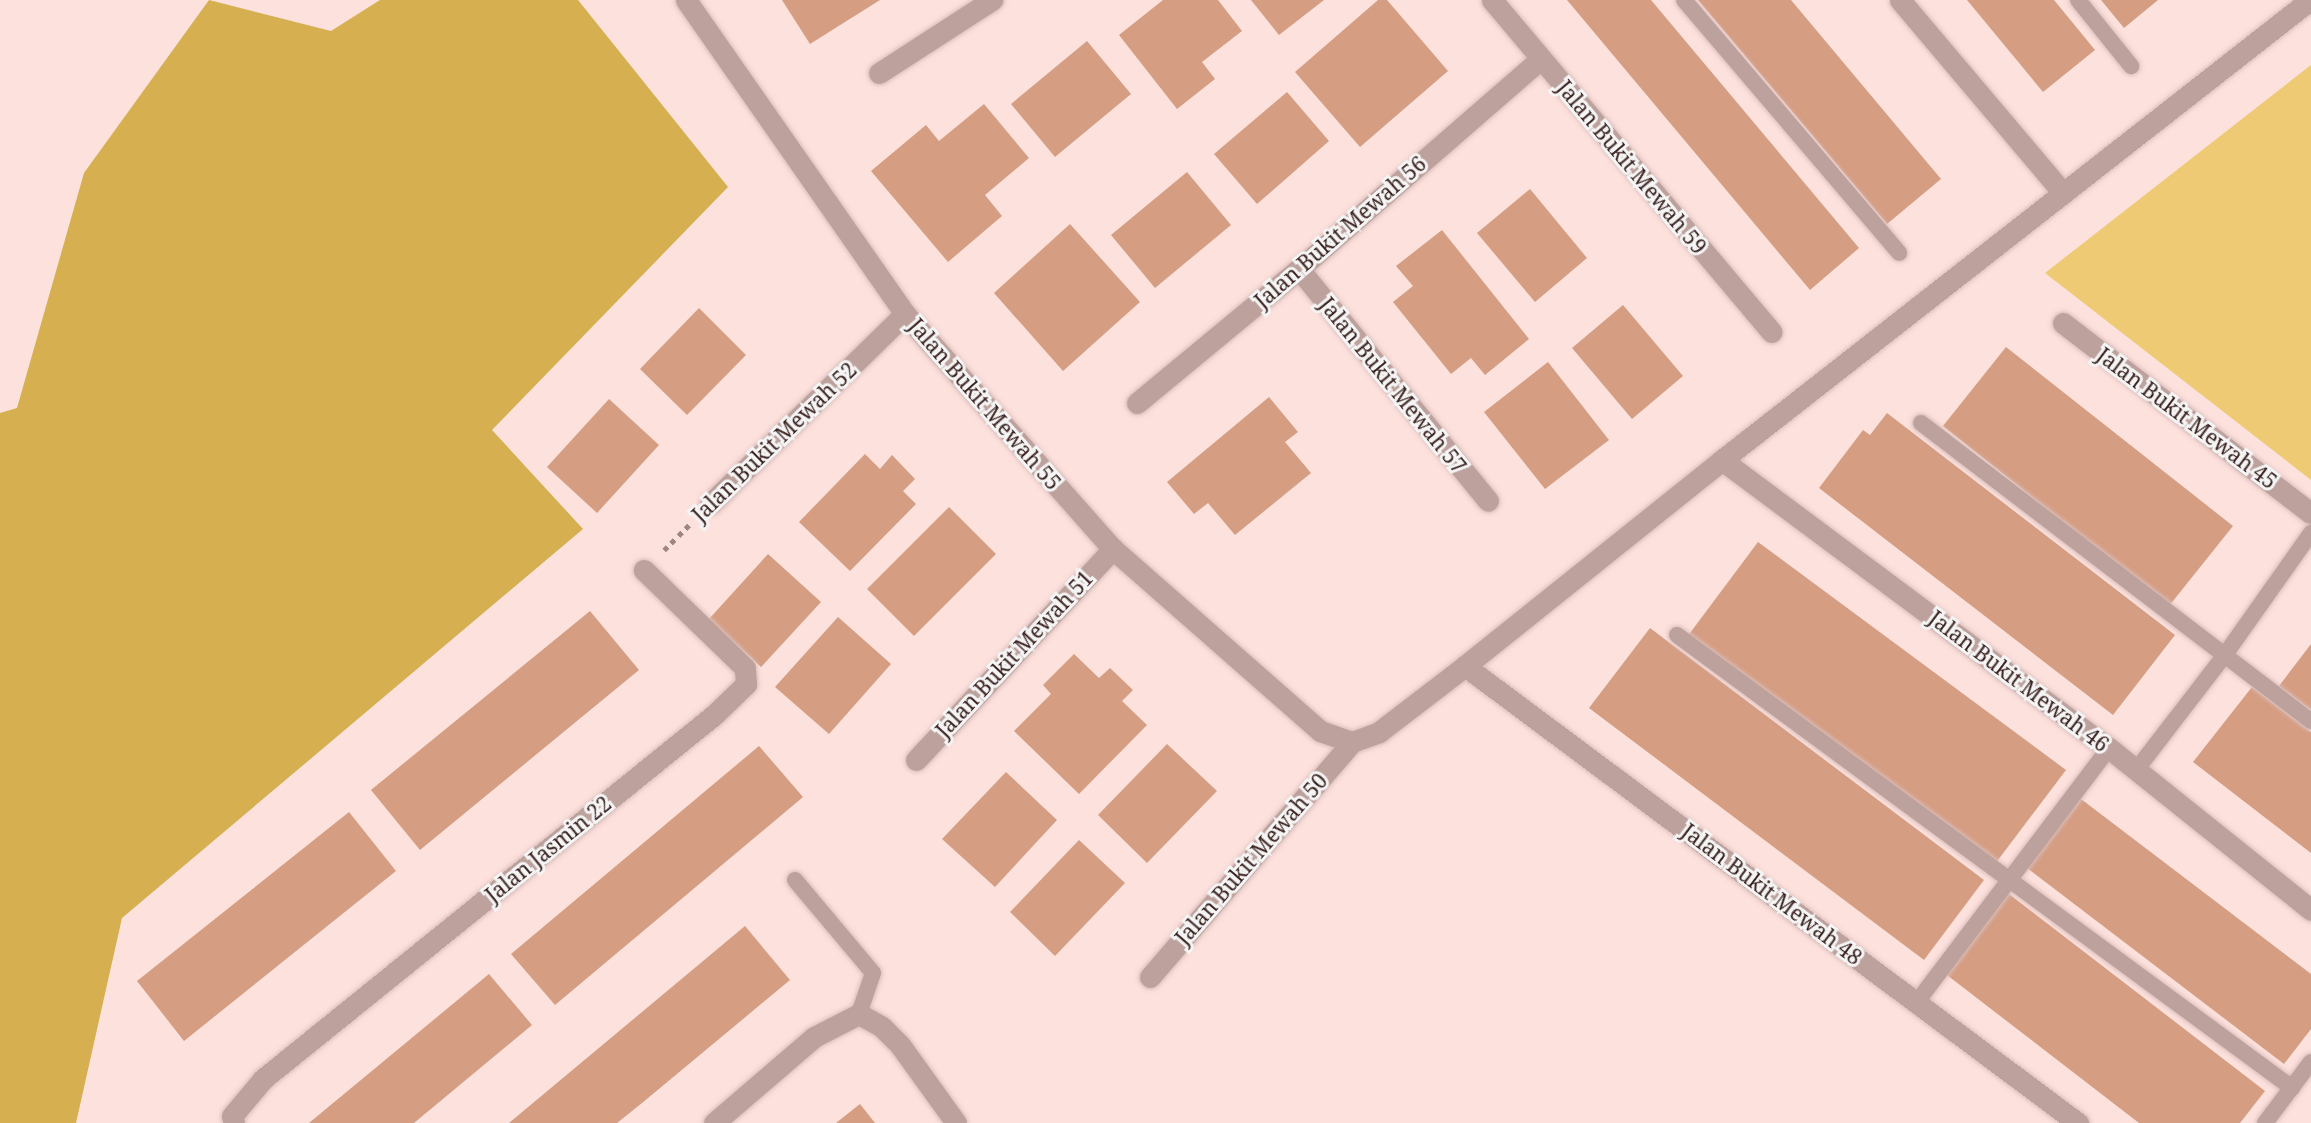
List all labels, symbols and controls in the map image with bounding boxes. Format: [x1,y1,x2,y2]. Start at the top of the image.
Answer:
street label: Jalan Bukit Mewah 59 [1552,75,1712,259]
street label: Jalan Bukit Mewah 56 [1249,151,1431,313]
street label: Jalan Bukit Mewah 57 [1314,292,1472,478]
street label: Jalan Bukit Mewah 55 [904,313,1066,495]
street label: Jalan Bukit Mewah 45 [2092,342,2282,494]
street label: Jalan Bukit Mewah 52 [687,357,861,527]
street label: Jalan Bukit Mewah 51 [930,565,1098,743]
street label: Jalan Bukit Mewah 46 [1924,605,2114,757]
street label: Jalan Bukit Mewah 50 [1170,768,1332,950]
street label: Jalan Jasmin 22 [480,791,616,907]
street label: Jalan Bukit Mewah 48 [1677,818,1867,970]

